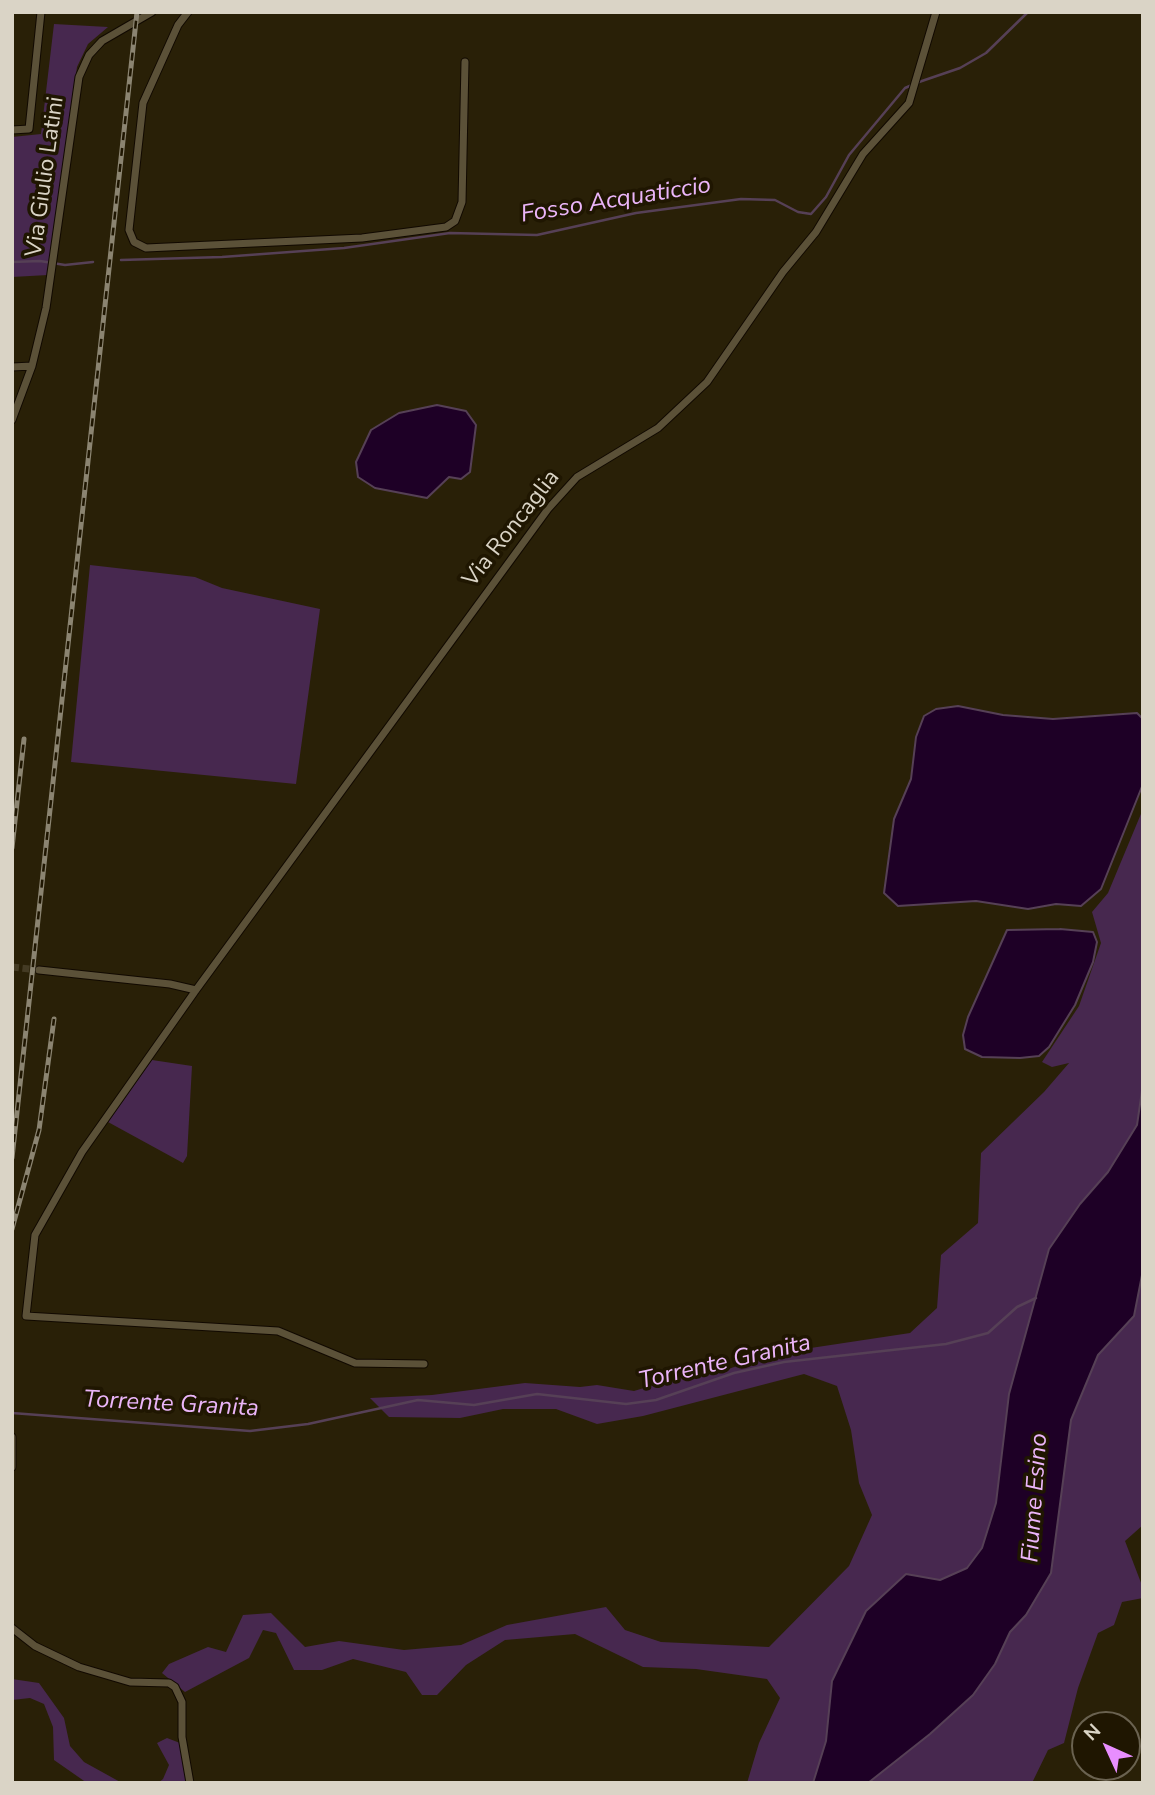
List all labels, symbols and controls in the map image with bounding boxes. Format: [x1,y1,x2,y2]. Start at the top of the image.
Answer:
street label: Via Giulio Latini [21,95,71,259]
water label: Fosso Acquaticcio [519,172,713,230]
street label: Via Roncaglia [458,465,566,593]
water label: Torrente Granita [636,1329,814,1397]
water label: Torrente Granita [83,1386,259,1424]
water label: Fiume Esino [1017,1432,1055,1564]
north arrow [1071,1711,1141,1781]
text: N [1078,1718,1107,1747]

